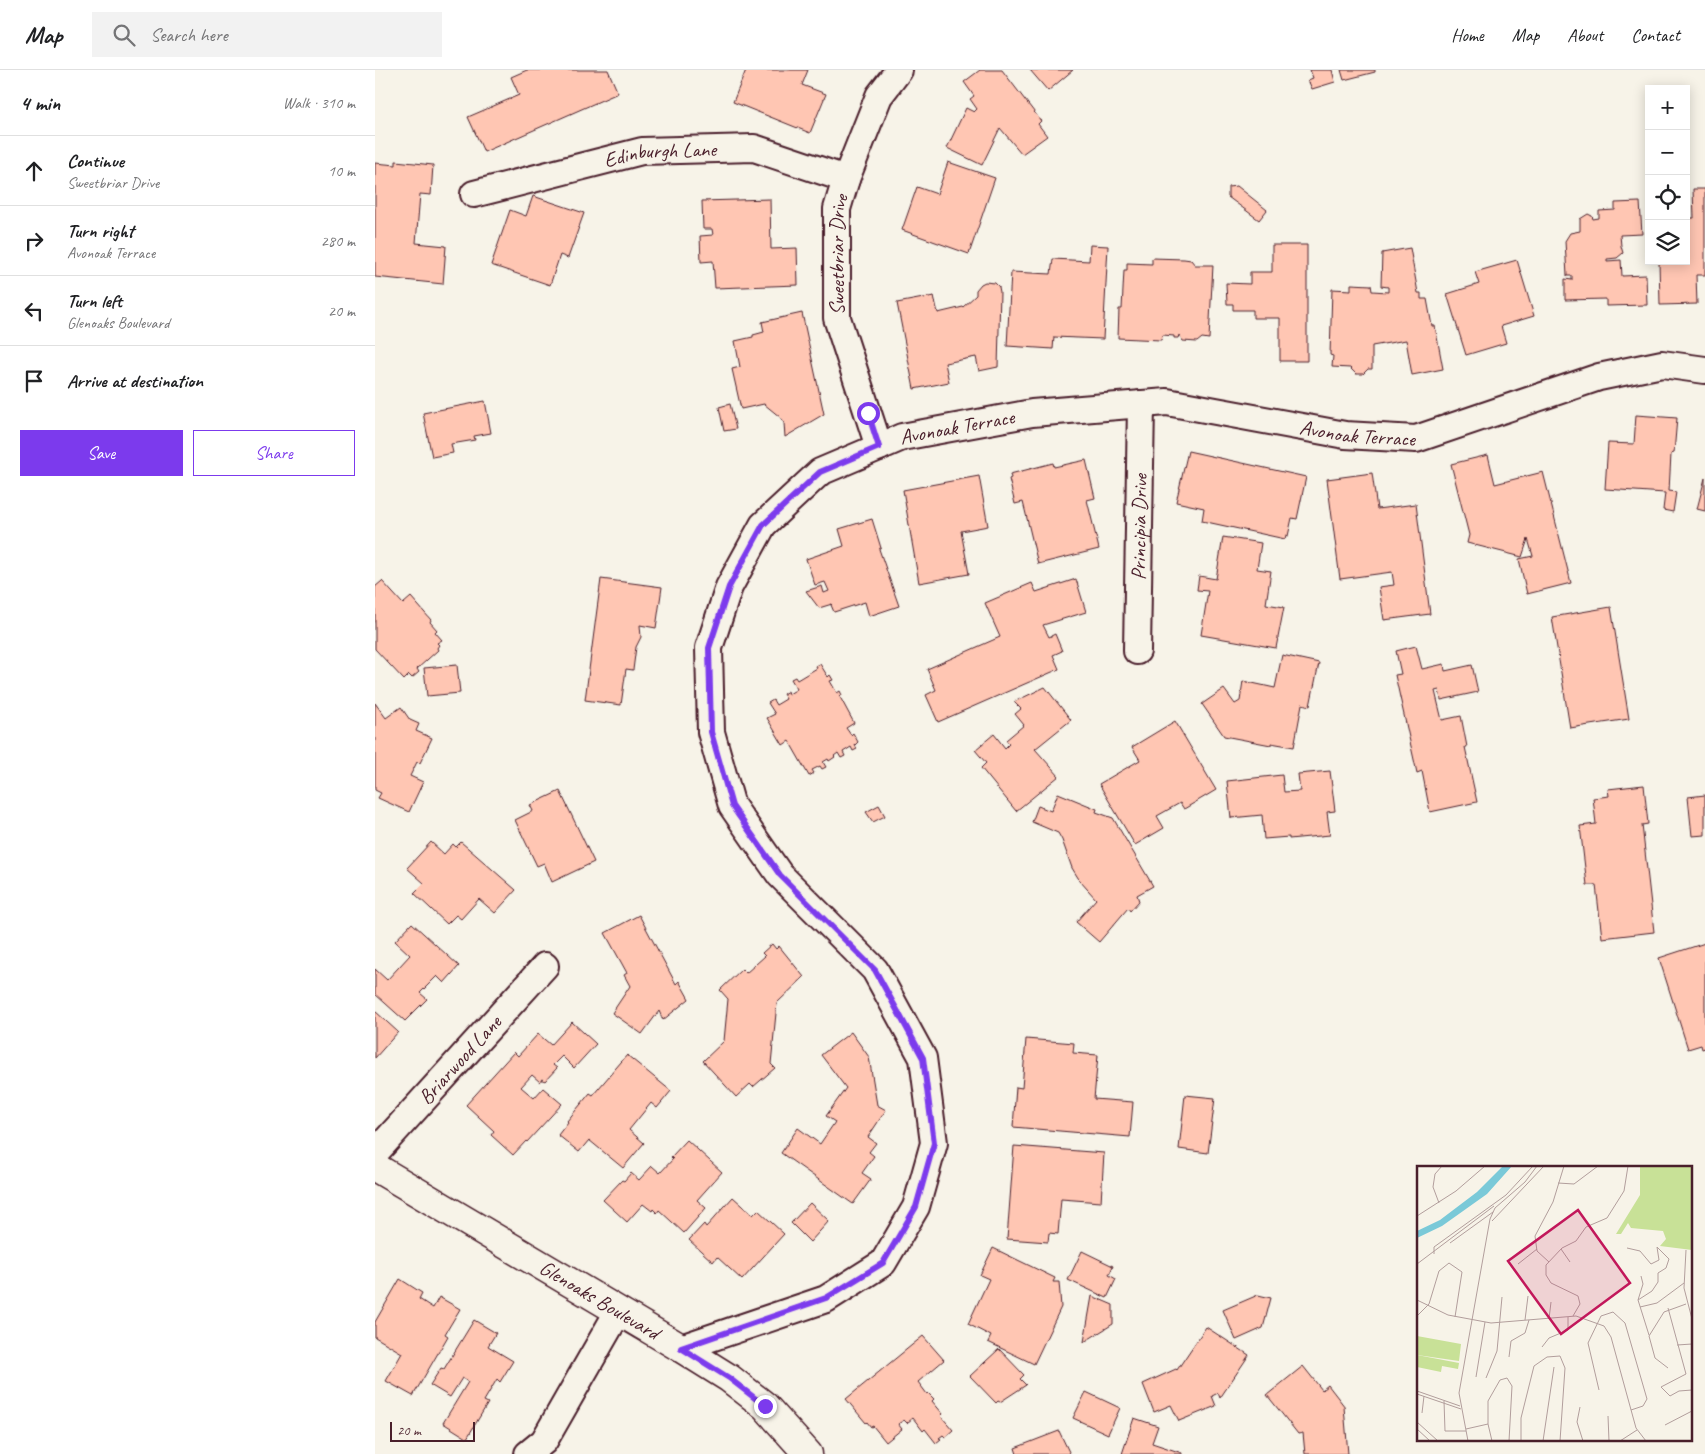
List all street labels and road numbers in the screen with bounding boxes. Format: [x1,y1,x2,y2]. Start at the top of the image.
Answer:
street label: Edinburgh Lane [601,136,719,173]
street label: Sweetbriar Drive [824,190,854,315]
street label: Avonoak Terrace [898,403,1017,450]
street label: Avonoak Terrace [1298,414,1417,452]
street label: Principia Drive [1125,473,1153,580]
street label: Briarwood Lane [413,1009,508,1110]
street label: Glenoaks Boulevard [535,1254,667,1347]

